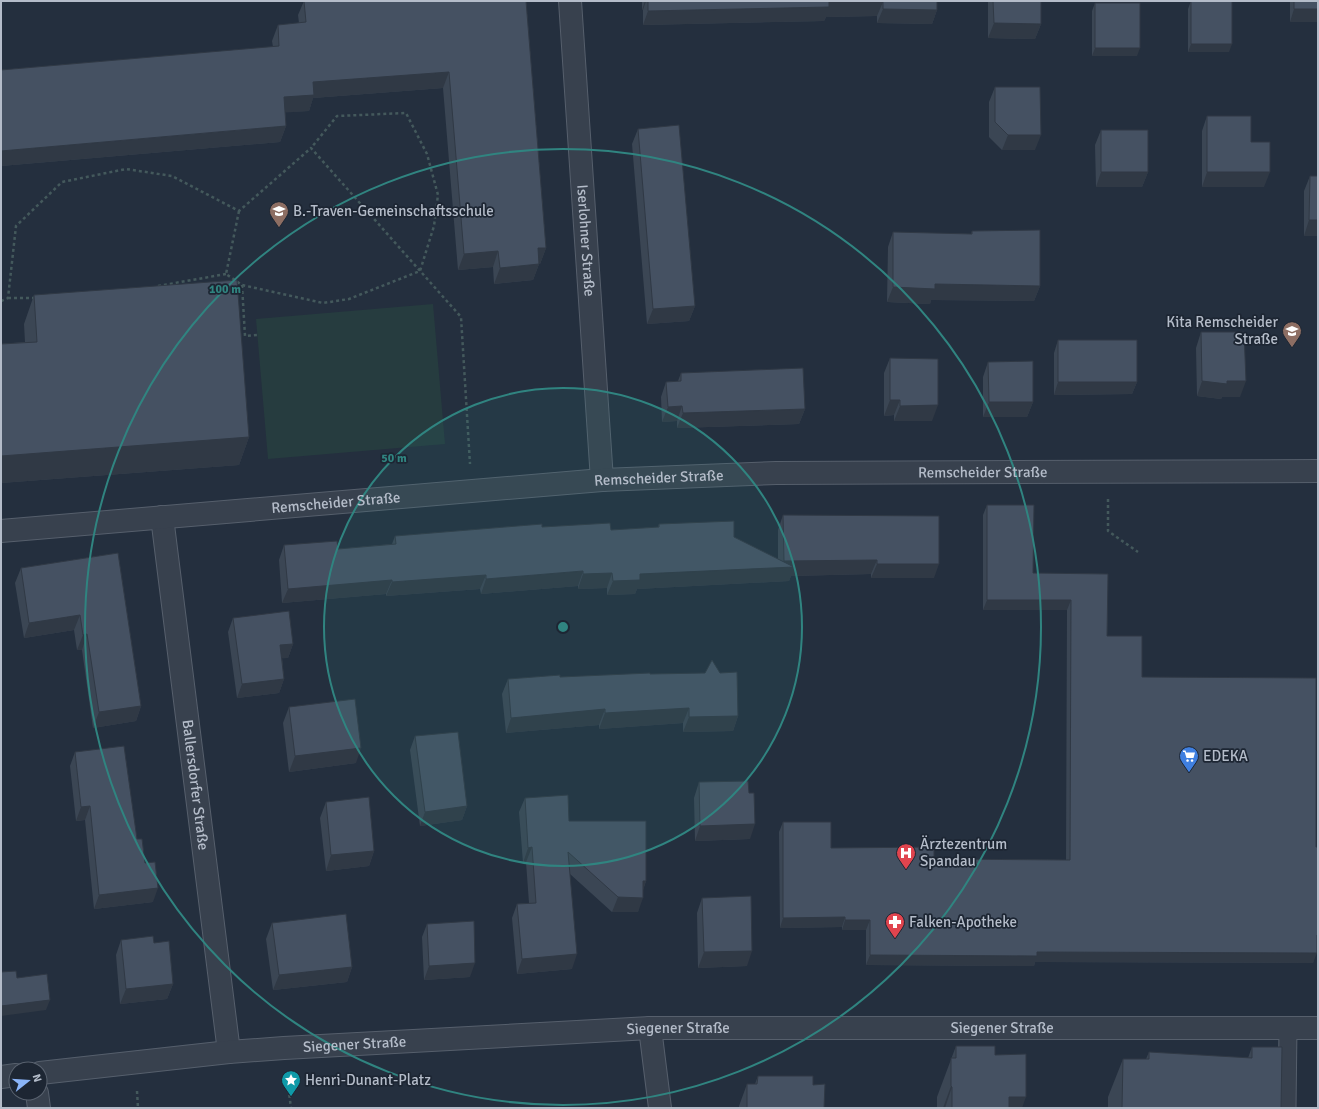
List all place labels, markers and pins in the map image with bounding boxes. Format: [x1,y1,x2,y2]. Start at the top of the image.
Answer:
school or university icon: B.-Traven-Gemeinschaftsschule [268,200,290,228]
place label: B.-Traven-Gemeinschaftsschule [293,202,494,220]
place label: Kita Remscheider Straße [1166,313,1278,348]
school or university icon: Kita Remscheider Straße [1281,320,1303,348]
centre of rings [556,620,570,634]
supermarket icon: EDEKA [1178,745,1200,773]
place label: EDEKA [1203,747,1248,765]
place label: Ärztezentrum Spandau [920,835,1007,870]
hospital icon: Ärztezentrum Spandau [895,842,917,870]
pharmacy icon: Falken-Apotheke [884,911,906,939]
place label: Falken-Apotheke [909,913,1017,931]
place icon: Henri-Dunant-Platz [280,1069,302,1097]
place label: Henri-Dunant-Platz [305,1071,431,1089]

